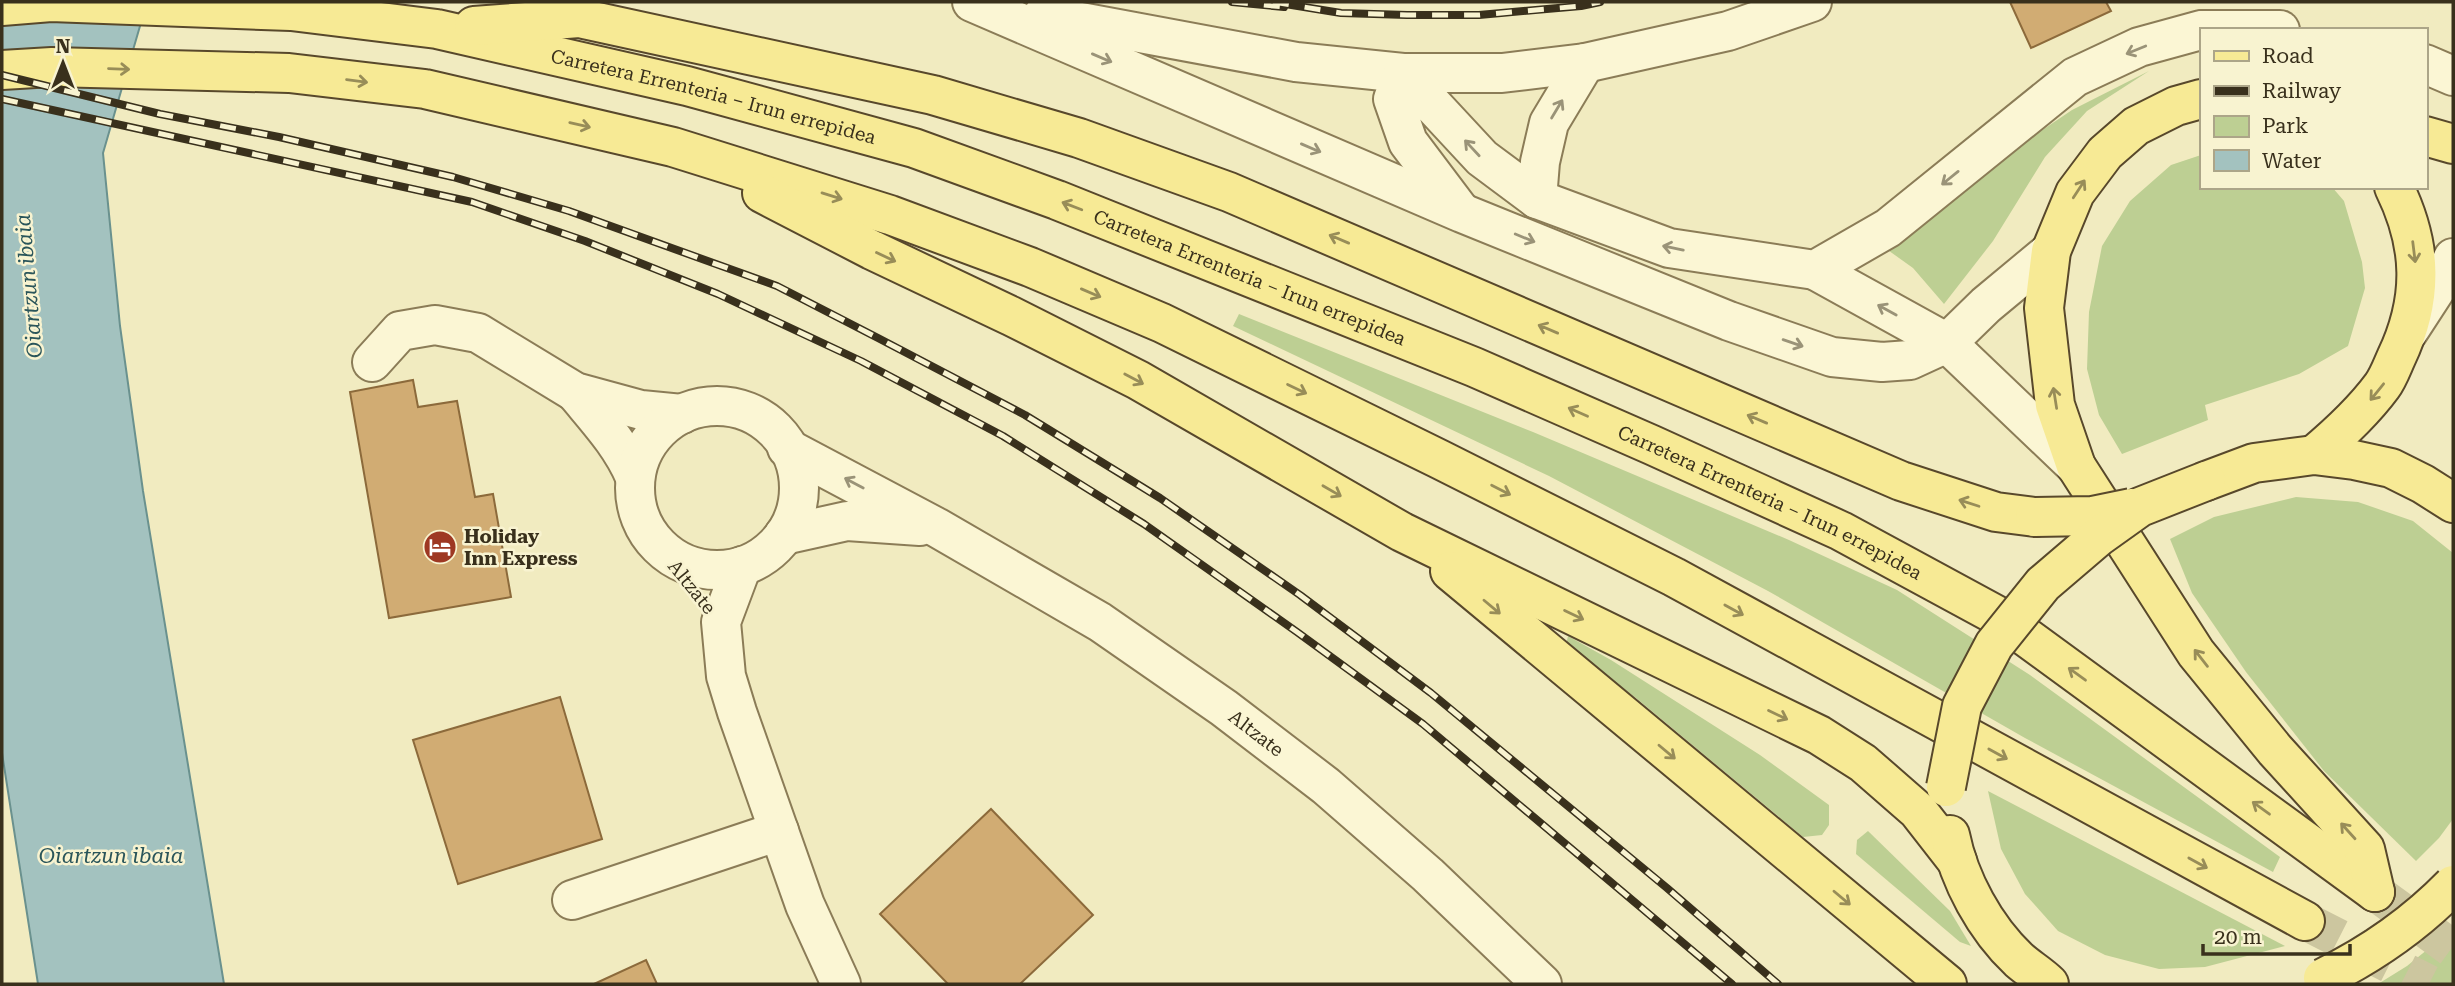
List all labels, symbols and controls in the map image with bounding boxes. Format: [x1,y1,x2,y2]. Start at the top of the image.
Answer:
north arrow [28,28,98,98]
legend [2200,28,2427,189]
text: N [56,35,71,58]
street label: Carretera Errenteria – Irun errepidea [549,44,879,149]
one-way arrow [2126,44,2147,57]
text: Road [2262,44,2314,68]
one-way arrow [1091,52,1112,65]
one-way arrow [107,62,130,75]
one-way arrow [345,75,367,88]
text: Railway [2262,79,2342,103]
one-way arrow [1550,100,1564,120]
text: Park [2262,114,2308,138]
one-way arrow [568,119,590,132]
one-way arrow [1464,140,1481,157]
one-way arrow [1300,142,1321,155]
text: Water [2262,149,2322,173]
one-way arrow [1941,170,1959,185]
one-way arrow [2072,180,2086,199]
one-way arrow [820,191,842,204]
one-way arrow [1062,198,1084,211]
street label: Carretera Errenteria – Irun errepidea [1090,204,1410,350]
water label: Oiartzun ibaia [11,213,47,359]
one-way arrow [1329,232,1351,245]
one-way arrow [1514,233,1535,246]
one-way arrow [1662,240,1685,254]
one-way arrow [2408,240,2421,263]
one-way arrow [875,251,896,264]
one-way arrow [1079,287,1101,300]
one-way arrow [1878,303,1898,317]
one-way arrow [1538,322,1559,335]
one-way arrow [1782,338,1804,350]
one-way arrow [1123,372,1144,386]
one-way arrow [1286,383,1307,397]
one-way arrow [2369,383,2384,401]
one-way arrow [2048,387,2061,410]
one-way arrow [1567,405,1589,418]
one-way arrow [1747,412,1769,425]
street label: Carretera Errenteria – Irun errepidea [1614,420,1927,585]
one-way arrow [844,476,865,490]
one-way arrow [1490,484,1511,498]
one-way arrow [1321,485,1341,499]
one-way arrow [1958,495,1980,508]
place label: Holiday Inn Express [464,525,578,570]
hotel icon: Holiday Inn Express [421,528,459,566]
street label: Altzate [663,555,721,619]
one-way arrow [1483,599,1501,615]
one-way arrow [1723,603,1744,617]
one-way arrow [1563,609,1584,623]
one-way arrow [2193,650,2208,668]
one-way arrow [2068,667,2087,681]
street label: Altzate [1224,705,1289,761]
one-way arrow [1767,709,1788,722]
one-way arrow [1658,745,1676,760]
one-way arrow [1987,748,2008,761]
one-way arrow [2252,800,2271,815]
one-way arrow [2340,823,2357,840]
water label: Oiartzun ibaia [39,844,183,868]
one-way arrow [2187,856,2207,870]
one-way arrow [1833,890,1851,905]
scale bar [2203,912,2350,956]
text: 20 m [2214,925,2262,949]

